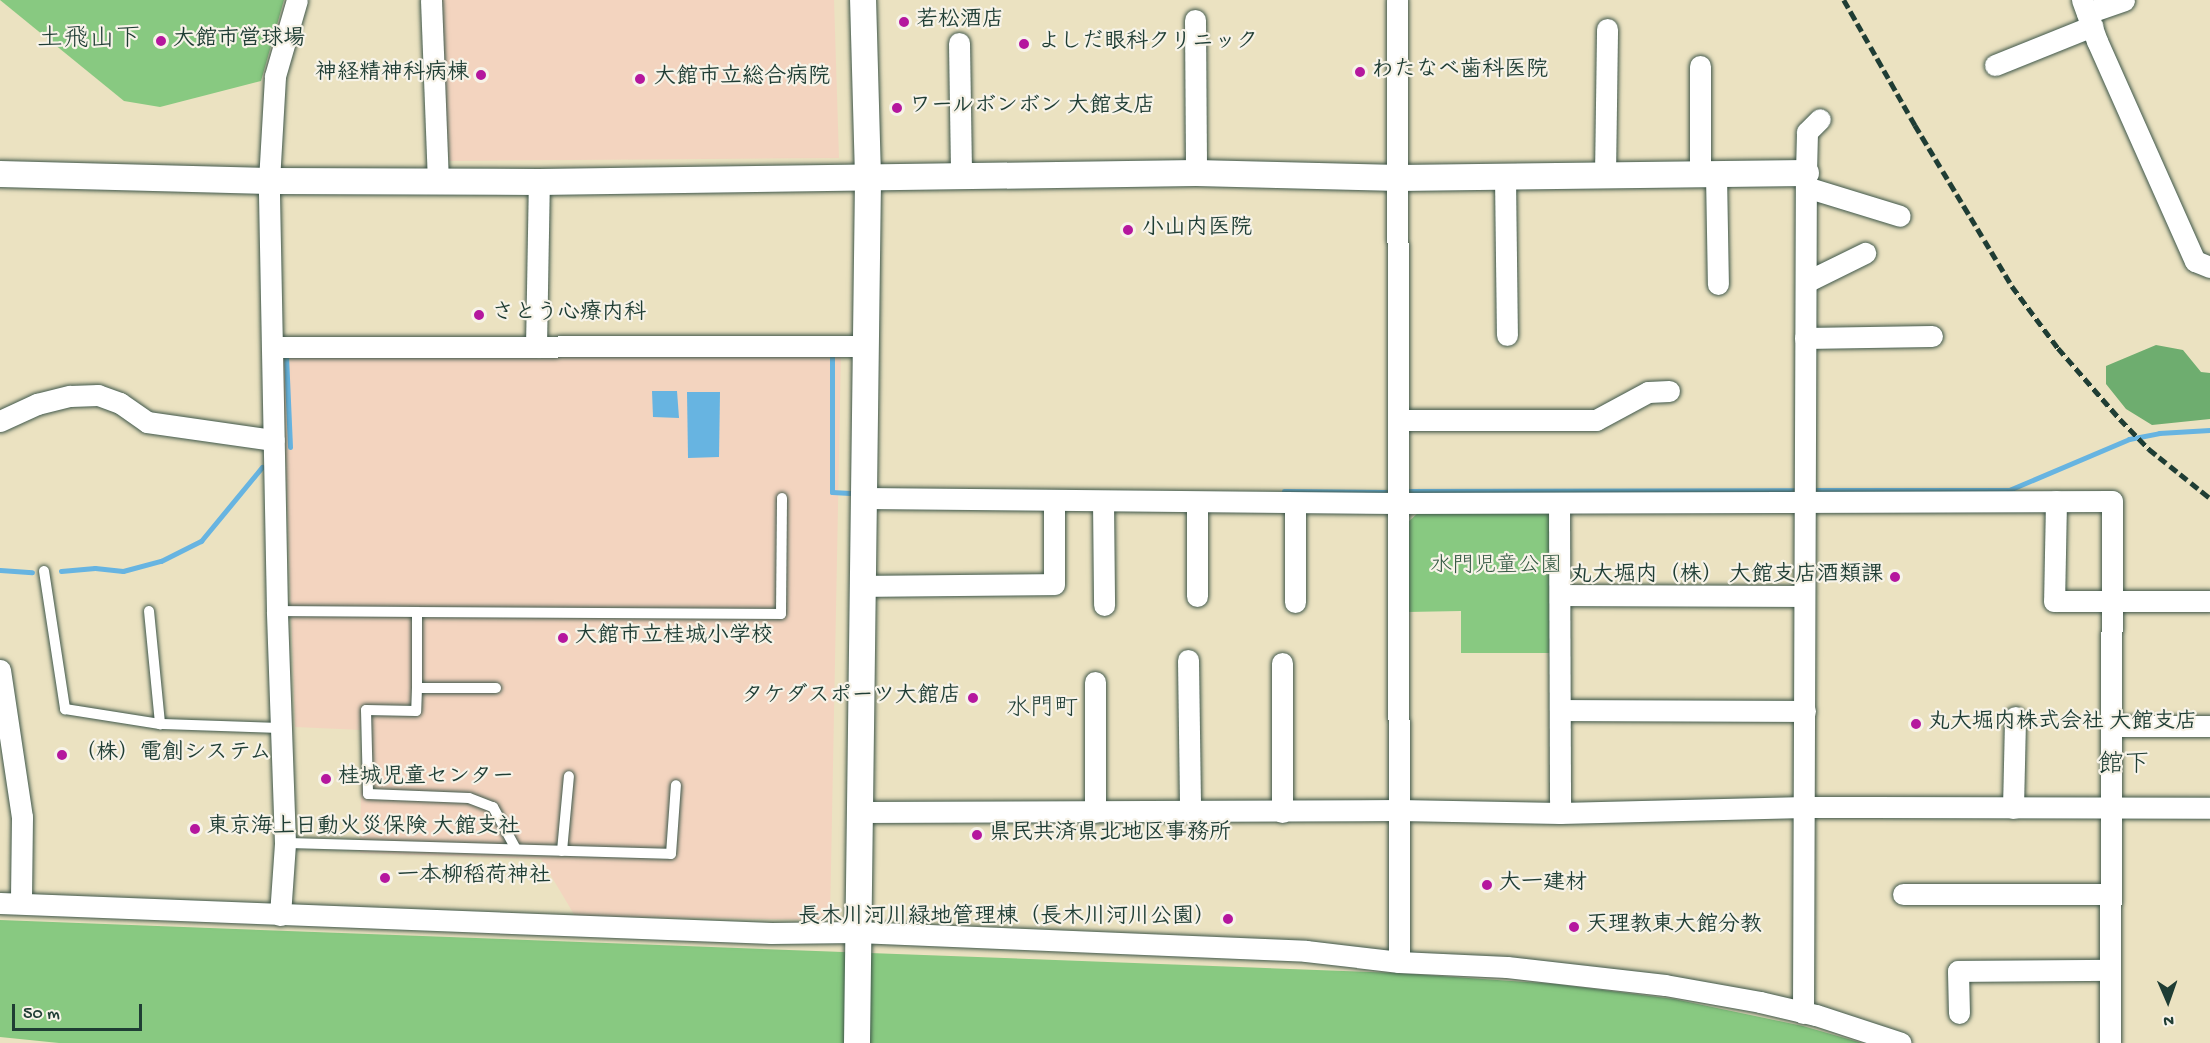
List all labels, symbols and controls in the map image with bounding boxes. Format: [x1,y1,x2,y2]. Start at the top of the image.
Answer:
place label: 若松酒店 [916,9,1004,35]
marker: 若松酒店 [897,15,911,29]
district label: 土飛山下 [37,25,141,57]
place label: 大館市営球場 [173,28,305,54]
place label: よしだ眼科クリニック [1038,31,1258,57]
marker: 大館市営球場 [154,34,168,48]
marker: よしだ眼科クリニック [1015,35,1033,53]
place label: わたなべ歯科医院 [1372,59,1548,85]
place label: 神経精神科病棟 [315,62,469,88]
marker: わたなべ歯科医院 [1353,65,1367,79]
place label: 大館市立総合病院 [654,66,830,92]
marker: 神経精神科病棟 [474,68,488,82]
marker: 大館市立総合病院 [631,70,649,88]
place label: ワールボンボン 大館支店 [909,95,1156,121]
marker: ワールボンボン 大館支店 [890,101,904,115]
place label: 小山内医院 [1142,217,1252,243]
marker: 小山内医院 [1119,221,1137,239]
place label: さとう心療内科 [492,302,646,328]
marker: さとう心療内科 [470,306,488,324]
park label: 水門児童公園 [1430,555,1562,581]
place label: 丸大堀内（株） 大館支店酒類課 [1570,564,1883,590]
marker: 丸大堀内（株） 大館支店酒類課 [1888,570,1902,584]
place label: 大館市立桂城小学校 [575,625,773,651]
marker: 大館市立桂城小学校 [556,631,570,645]
place label: タケダスポーツ大館店 [741,685,961,711]
marker: タケダスポーツ大館店 [966,691,980,705]
district label: 水門町 [1006,696,1078,724]
place label: 丸大堀内株式会社 大館支店 [1928,711,2197,737]
marker: 丸大堀内株式会社 大館支店 [1909,717,1923,731]
place label: （株）電創システム [74,742,272,768]
marker: （株）電創システム [55,748,69,762]
district label: 館下 [2098,751,2150,783]
place label: 桂城児童センター [338,766,514,792]
marker: 桂城児童センター [319,772,333,786]
place label: 東京海上日動火災保険 大館支社 [207,816,520,842]
marker: 東京海上日動火災保険 大館支社 [188,822,202,836]
place label: 県民共済県北地区事務所 [989,822,1231,848]
marker: 県民共済県北地区事務所 [970,828,984,842]
place label: 一本柳稻荷神社 [397,865,551,891]
marker: 一本柳稻荷神社 [378,871,392,885]
place label: 大一建材 [1499,872,1587,898]
marker: 大一建材 [1480,878,1494,892]
place label: 長木川河川緑地管理棟（長木川河川公園） [798,906,1216,932]
marker: 長木川河川緑地管理棟（長木川河川公園） [1221,912,1235,926]
place label: 天理教東大館分教 [1586,914,1762,940]
marker: 天理教東大館分教 [1567,920,1581,934]
north arrow [2138,971,2198,1031]
scale bar [15,992,146,1030]
text: 50 m [23,1004,60,1025]
text: N [2163,1010,2174,1029]

